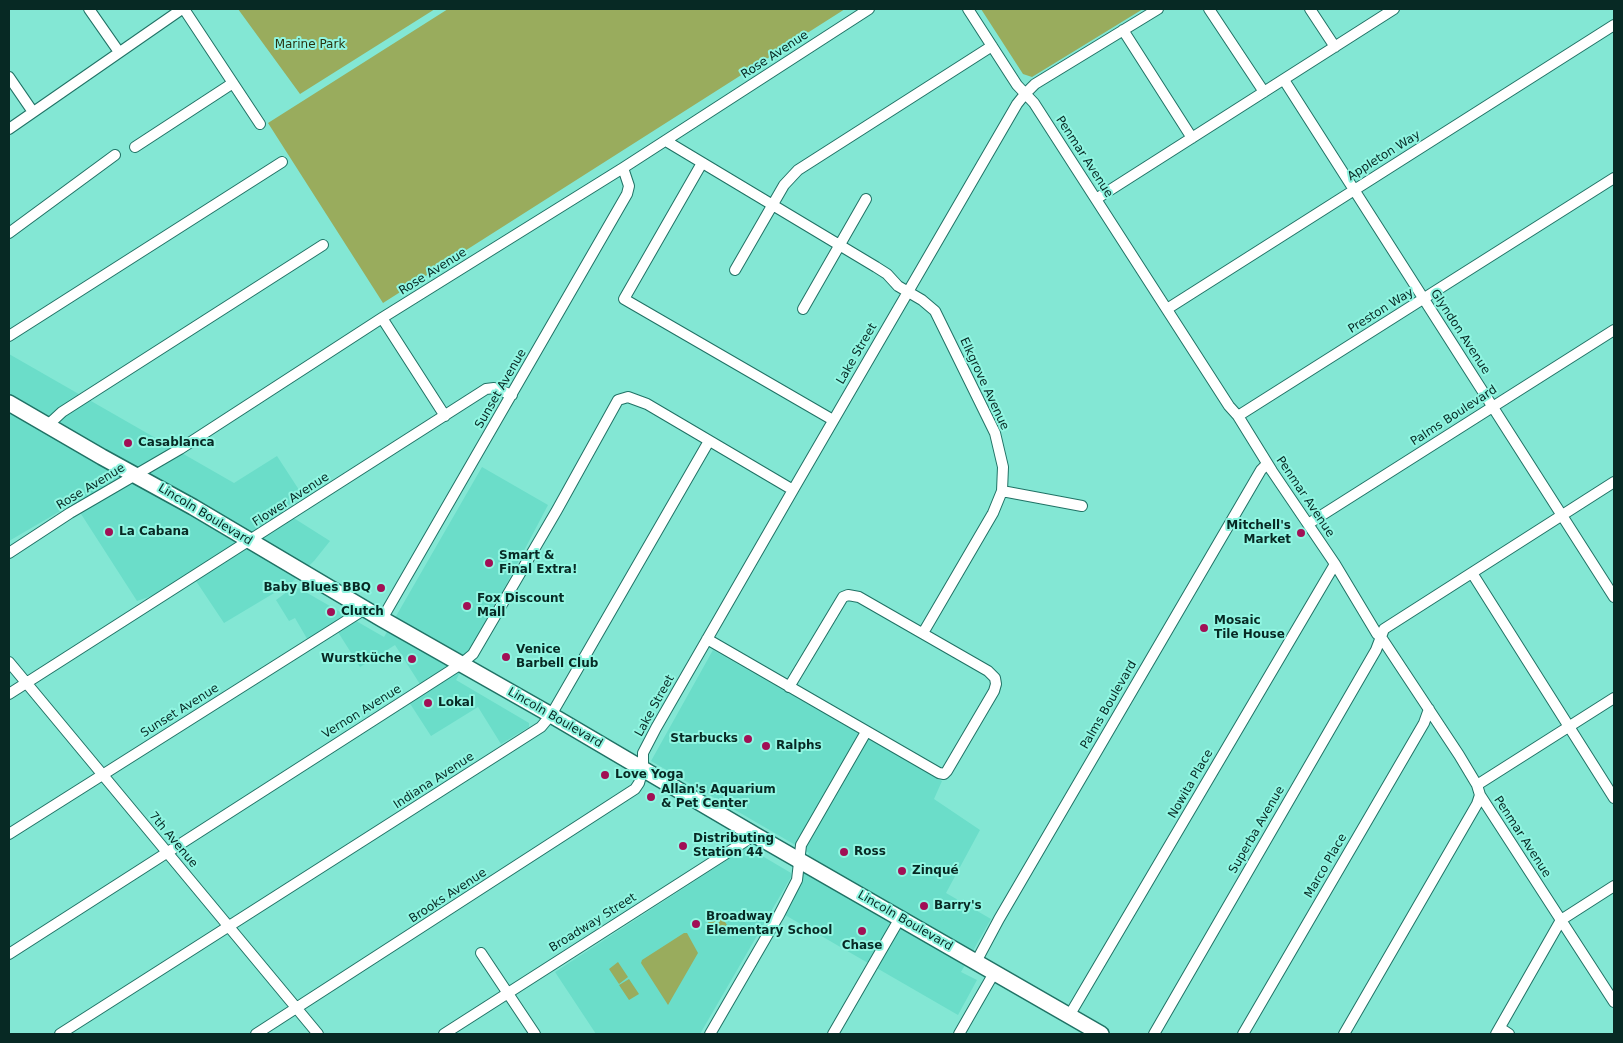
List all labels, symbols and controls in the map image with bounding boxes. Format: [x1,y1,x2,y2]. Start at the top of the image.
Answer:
street label: Rose Avenue [739,28,811,82]
park label: Marine Park [275,38,345,52]
street label: Penmar Avenue [1052,114,1116,200]
street label: Appleton Way [1345,128,1423,184]
street label: Rose Avenue [396,245,470,299]
street label: Preston Way [1346,285,1416,337]
street label: Glyndon Avenue [1427,287,1493,377]
street label: Lake Street [834,321,880,387]
street label: Elkgrove Avenue [956,335,1012,433]
street label: Sunset Avenue [472,347,530,431]
street label: Palms Boulevard [1408,383,1500,449]
place label: Casablanca [138,436,215,450]
marker: Casablanca [122,437,134,449]
street label: Penmar Avenue [1273,454,1337,540]
street label: Rose Avenue [54,461,128,513]
street label: Flower Avenue [250,470,332,530]
street label: Lincoln Boulevard [155,481,255,549]
place label: Mitchell's Market [1226,519,1291,547]
place label: La Cabana [119,525,189,539]
marker: La Cabana [103,526,115,538]
marker: Mitchell's Market [1295,527,1307,539]
place label: Smart & Final Extra! [499,549,577,577]
marker: Smart & Final Extra! [483,557,495,569]
place label: Baby Blues BBQ [263,581,371,595]
marker: Baby Blues BBQ [375,582,387,594]
place label: Fox Discount Mall [477,592,564,620]
marker: Fox Discount Mall [461,600,473,612]
place label: Clutch [341,605,384,619]
marker: Clutch [325,606,337,618]
place label: Mosaic Tile House [1214,614,1285,642]
marker: Mosaic Tile House [1198,622,1210,634]
place label: Venice Barbell Club [516,643,598,671]
marker: Venice Barbell Club [500,651,512,663]
place label: Wurstküche [321,652,402,666]
marker: Wurstküche [406,653,418,665]
street label: Palms Boulevard [1078,658,1140,752]
street label: Lake Street [632,673,678,739]
street label: Sunset Avenue [138,681,222,741]
street label: Vernon Avenue [320,682,404,742]
street label: Lincoln Boulevard [505,685,605,751]
place label: Lokal [438,696,474,710]
marker: Lokal [422,697,434,709]
place label: Starbucks [670,732,738,746]
marker: Starbucks [742,733,754,745]
place label: Ralphs [776,739,822,753]
marker: Ralphs [760,740,772,752]
street label: Nowita Place [1165,747,1217,821]
street label: Indiana Avenue [391,750,477,812]
place label: Love Yoga [615,768,684,782]
marker: Love Yoga [599,769,611,781]
place label: Allan's Aquarium & Pet Center [661,783,776,811]
street label: Superba Avenue [1226,784,1288,876]
marker: Allan's Aquarium & Pet Center [645,791,657,803]
street label: Penmar Avenue [1490,794,1554,880]
street label: 7th Avenue [146,809,200,871]
street label: Marco Place [1302,831,1350,901]
place label: Distributing Station 44 [693,832,774,860]
marker: Distributing Station 44 [677,840,689,852]
place label: Ross [854,845,886,859]
marker: Ross [838,846,850,858]
place label: Zinqué [912,864,959,878]
marker: Zinqué [896,865,908,877]
street label: Brooks Avenue [407,866,489,926]
street label: Lincoln Boulevard [855,888,955,954]
street label: Broadway Street [547,890,639,956]
place label: Barry's [934,899,982,913]
marker: Barry's [918,900,930,912]
place label: Broadway Elementary School [706,910,832,938]
marker: Broadway Elementary School [690,918,702,930]
marker: Chase [856,925,868,937]
place label: Chase [842,939,882,953]

